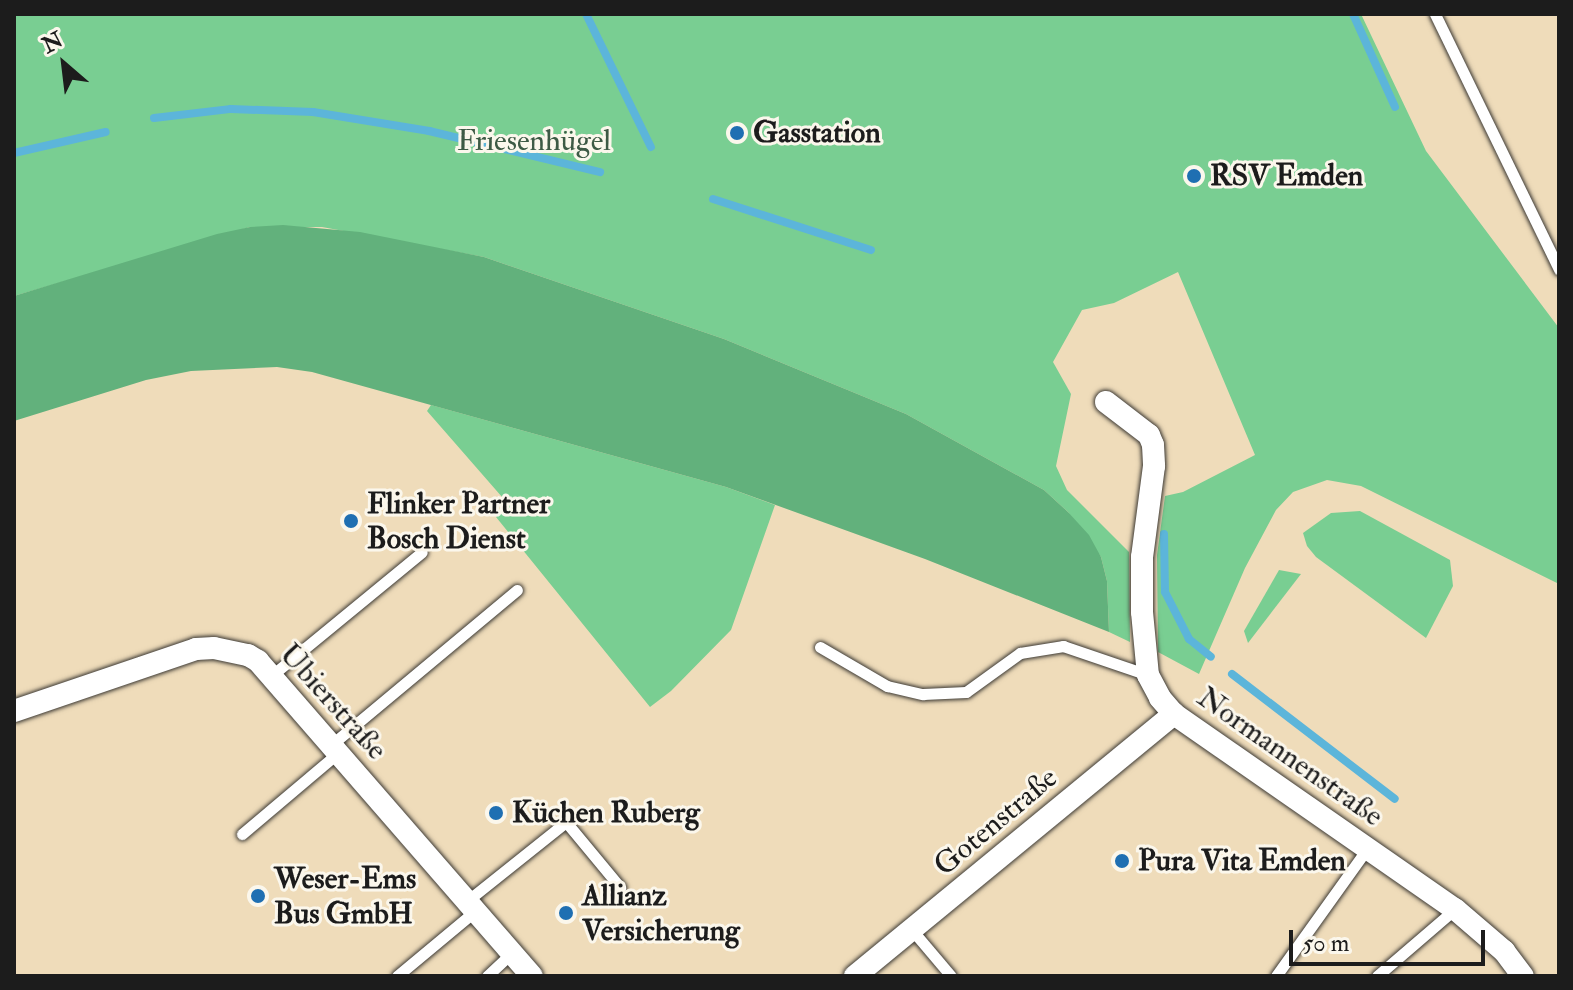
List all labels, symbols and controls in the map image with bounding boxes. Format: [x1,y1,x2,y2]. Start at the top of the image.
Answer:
north arrow [24,24,104,104]
text: N [37,26,68,60]
place label: Gasstation [753,115,881,151]
park label: Friesenhügel [457,123,611,159]
marker: Gasstation [728,124,746,142]
place label: RSV Emden [1210,158,1363,194]
marker: RSV Emden [1185,167,1203,185]
place label: Flinker Partner Bosch Dienst [367,486,550,556]
marker: Flinker Partner Bosch Dienst [342,512,360,530]
street label: Ubierstraße [272,637,394,767]
street label: Normannenstraße [1190,680,1390,834]
street label: Gotenstraße [927,760,1065,884]
place label: Küchen Ruberg [512,795,700,831]
marker: Küchen Ruberg [487,804,505,822]
place label: Pura Vita Emden [1138,843,1346,879]
marker: Pura Vita Emden [1113,852,1131,870]
place label: Weser-Ems Bus GmbH [274,861,416,932]
place label: Allianz Versicherung [582,878,740,948]
marker: Weser-Ems Bus GmbH [249,887,267,905]
marker: Allianz Versicherung [557,904,575,922]
scale bar [1293,914,1489,964]
text: 50 m [1303,928,1349,959]

